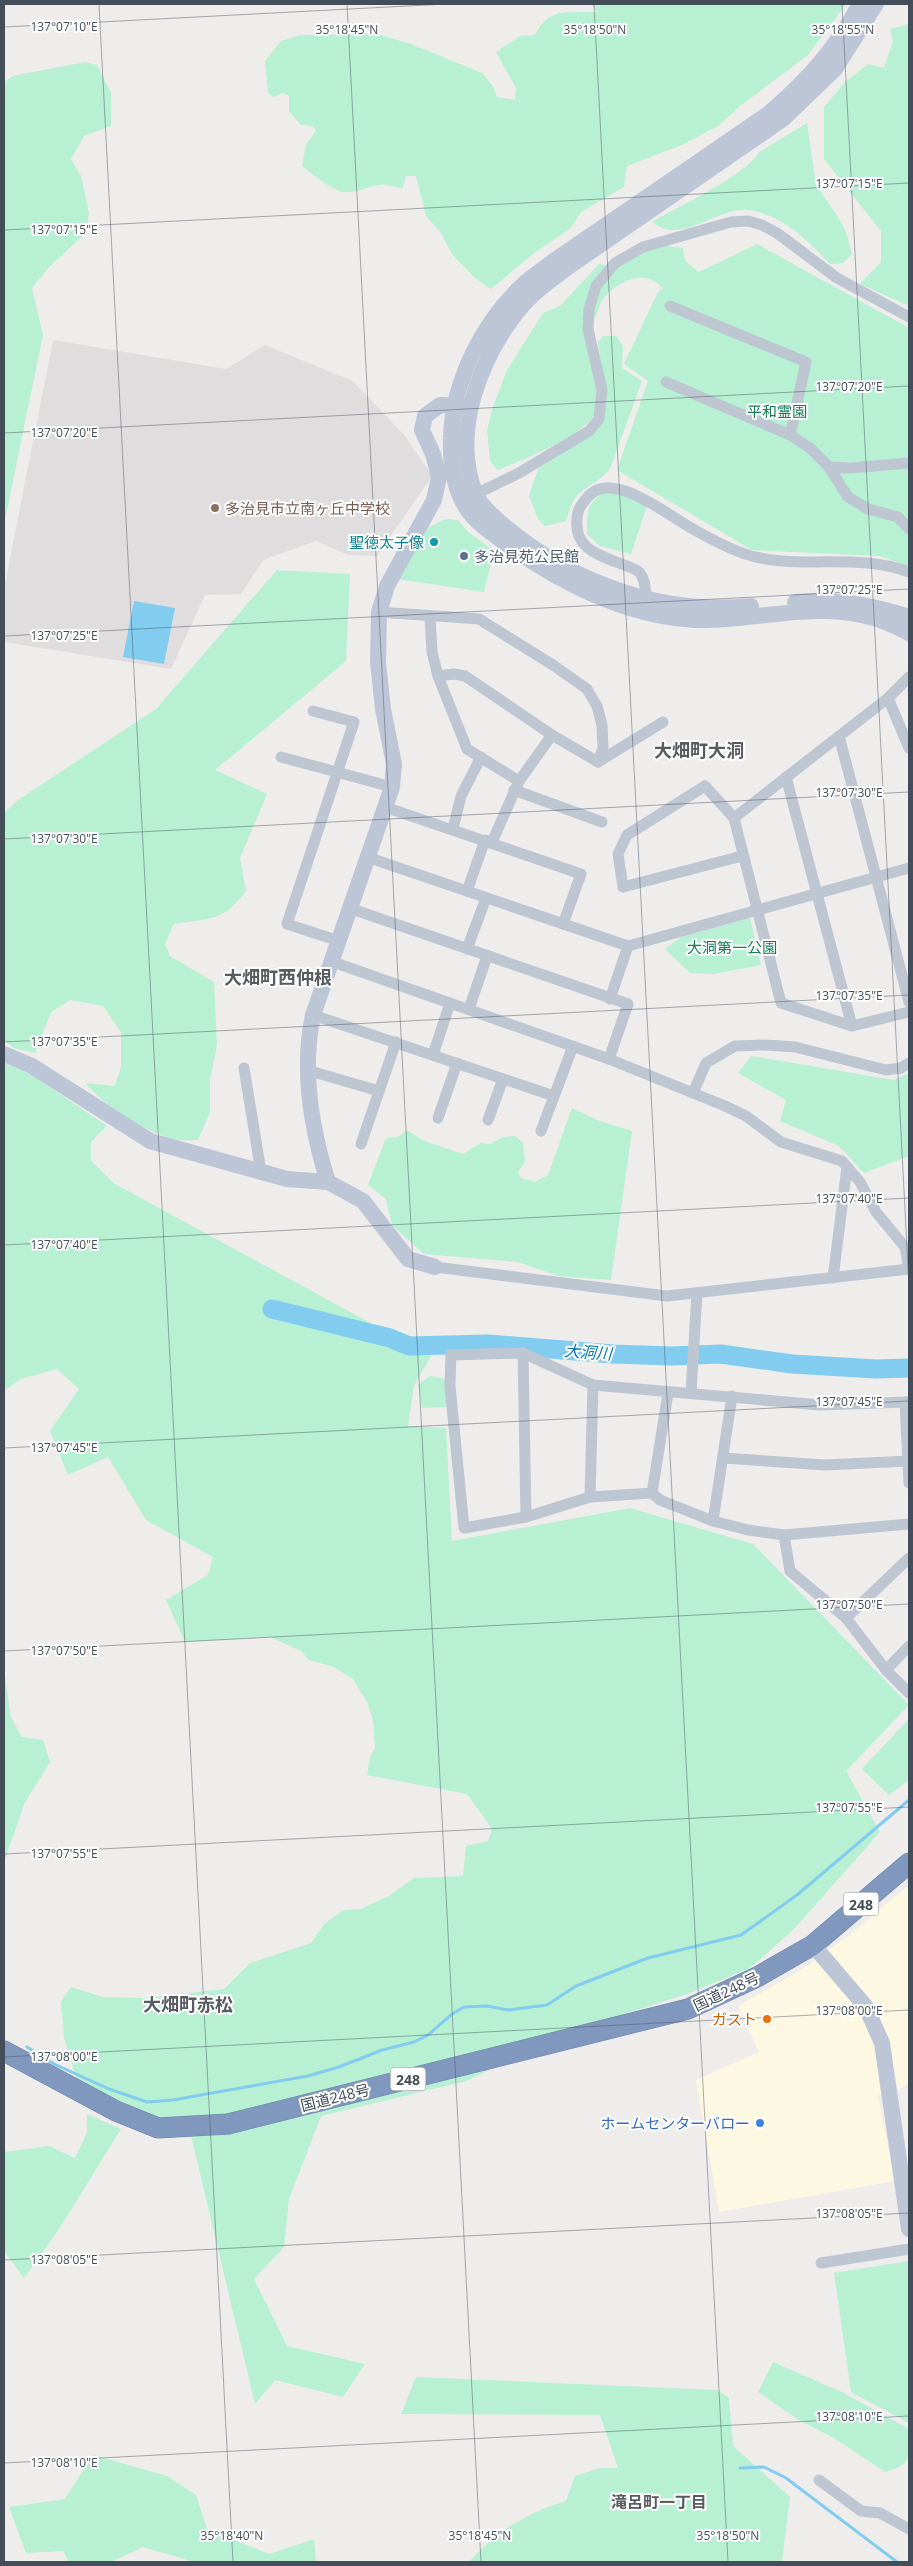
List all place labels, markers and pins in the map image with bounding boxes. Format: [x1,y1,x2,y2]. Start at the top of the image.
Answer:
place label: 多治見市立南ヶ丘中学校 [225,498,390,518]
marker: 多治見市立南ヶ丘中学校 [209,502,221,514]
place label: 聖徳太子像 [349,532,424,552]
marker: 聖徳太子像 [428,536,440,548]
place label: 多治見苑公民館 [474,546,579,566]
marker: 多治見苑公民館 [458,550,470,562]
place label: ガスト [712,2009,757,2029]
marker: ガスト [761,2013,773,2025]
place label: ホームセンターバロー [601,2113,750,2133]
marker: ホームセンターバロー [754,2117,766,2129]

